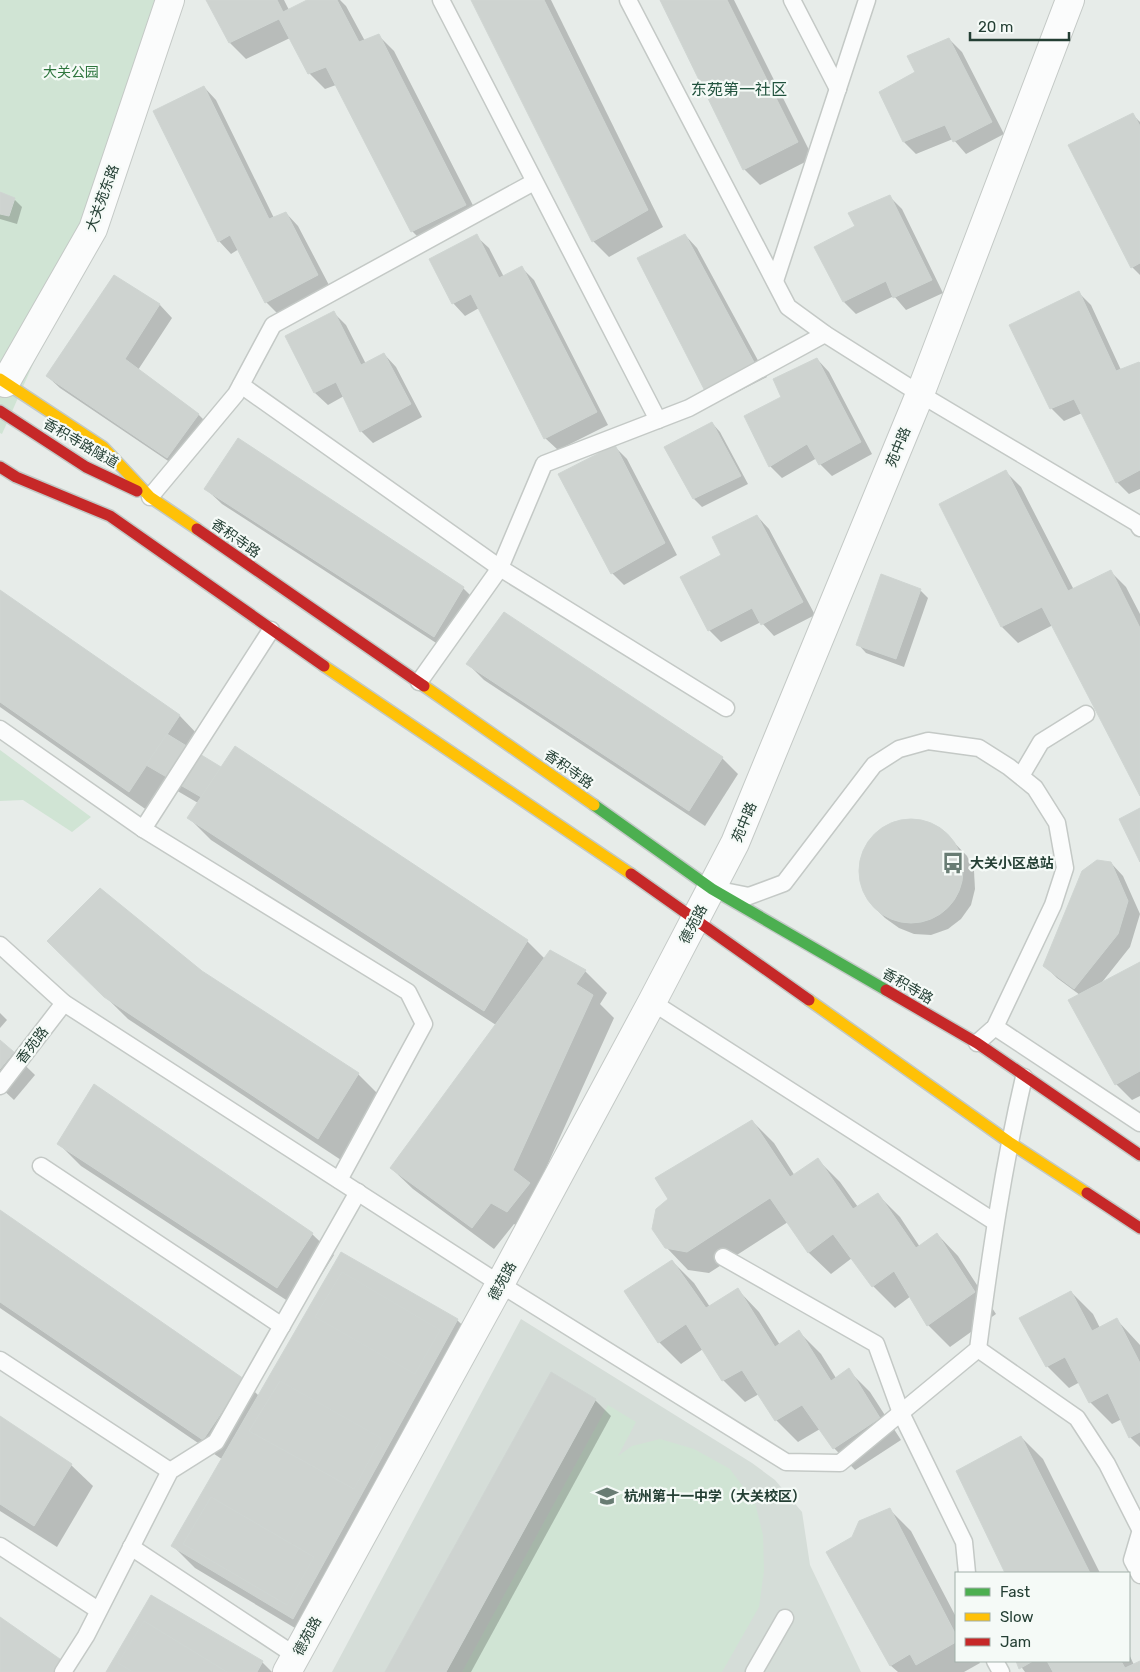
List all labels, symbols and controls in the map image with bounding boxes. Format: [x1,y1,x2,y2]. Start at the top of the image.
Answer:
scale bar [970,10,1069,42]
text: 20 m [978,18,1013,36]
park label: 大关公园 [43,64,99,81]
district label: 东苑第一社区 [691,80,787,99]
street label: 大关苑东路 [83,162,122,234]
street label: 香积寺路隧道 [40,415,121,472]
street label: 苑中路 [883,425,914,470]
street label: 香积寺路 [208,515,264,561]
street label: 香积寺路 [541,746,597,792]
street label: 苑中路 [728,800,760,845]
bus stop icon: 大关小区总站 [940,850,966,876]
place label: 大关小区总站 [970,855,1054,872]
street label: 德苑路 [676,902,711,947]
street label: 香积寺路 [879,965,936,1008]
street label: 香苑路 [13,1024,52,1067]
street label: 德苑路 [485,1259,520,1304]
school or university icon: 杭州第十一中学（大关校区） [594,1483,620,1509]
place label: 杭州第十一中学（大关校区） [624,1488,806,1505]
legend [955,1572,1130,1662]
text: Fast [1000,1583,1030,1601]
text: Slow [1000,1608,1033,1626]
street label: 德苑路 [290,1614,325,1659]
text: Jam [1000,1633,1031,1651]

